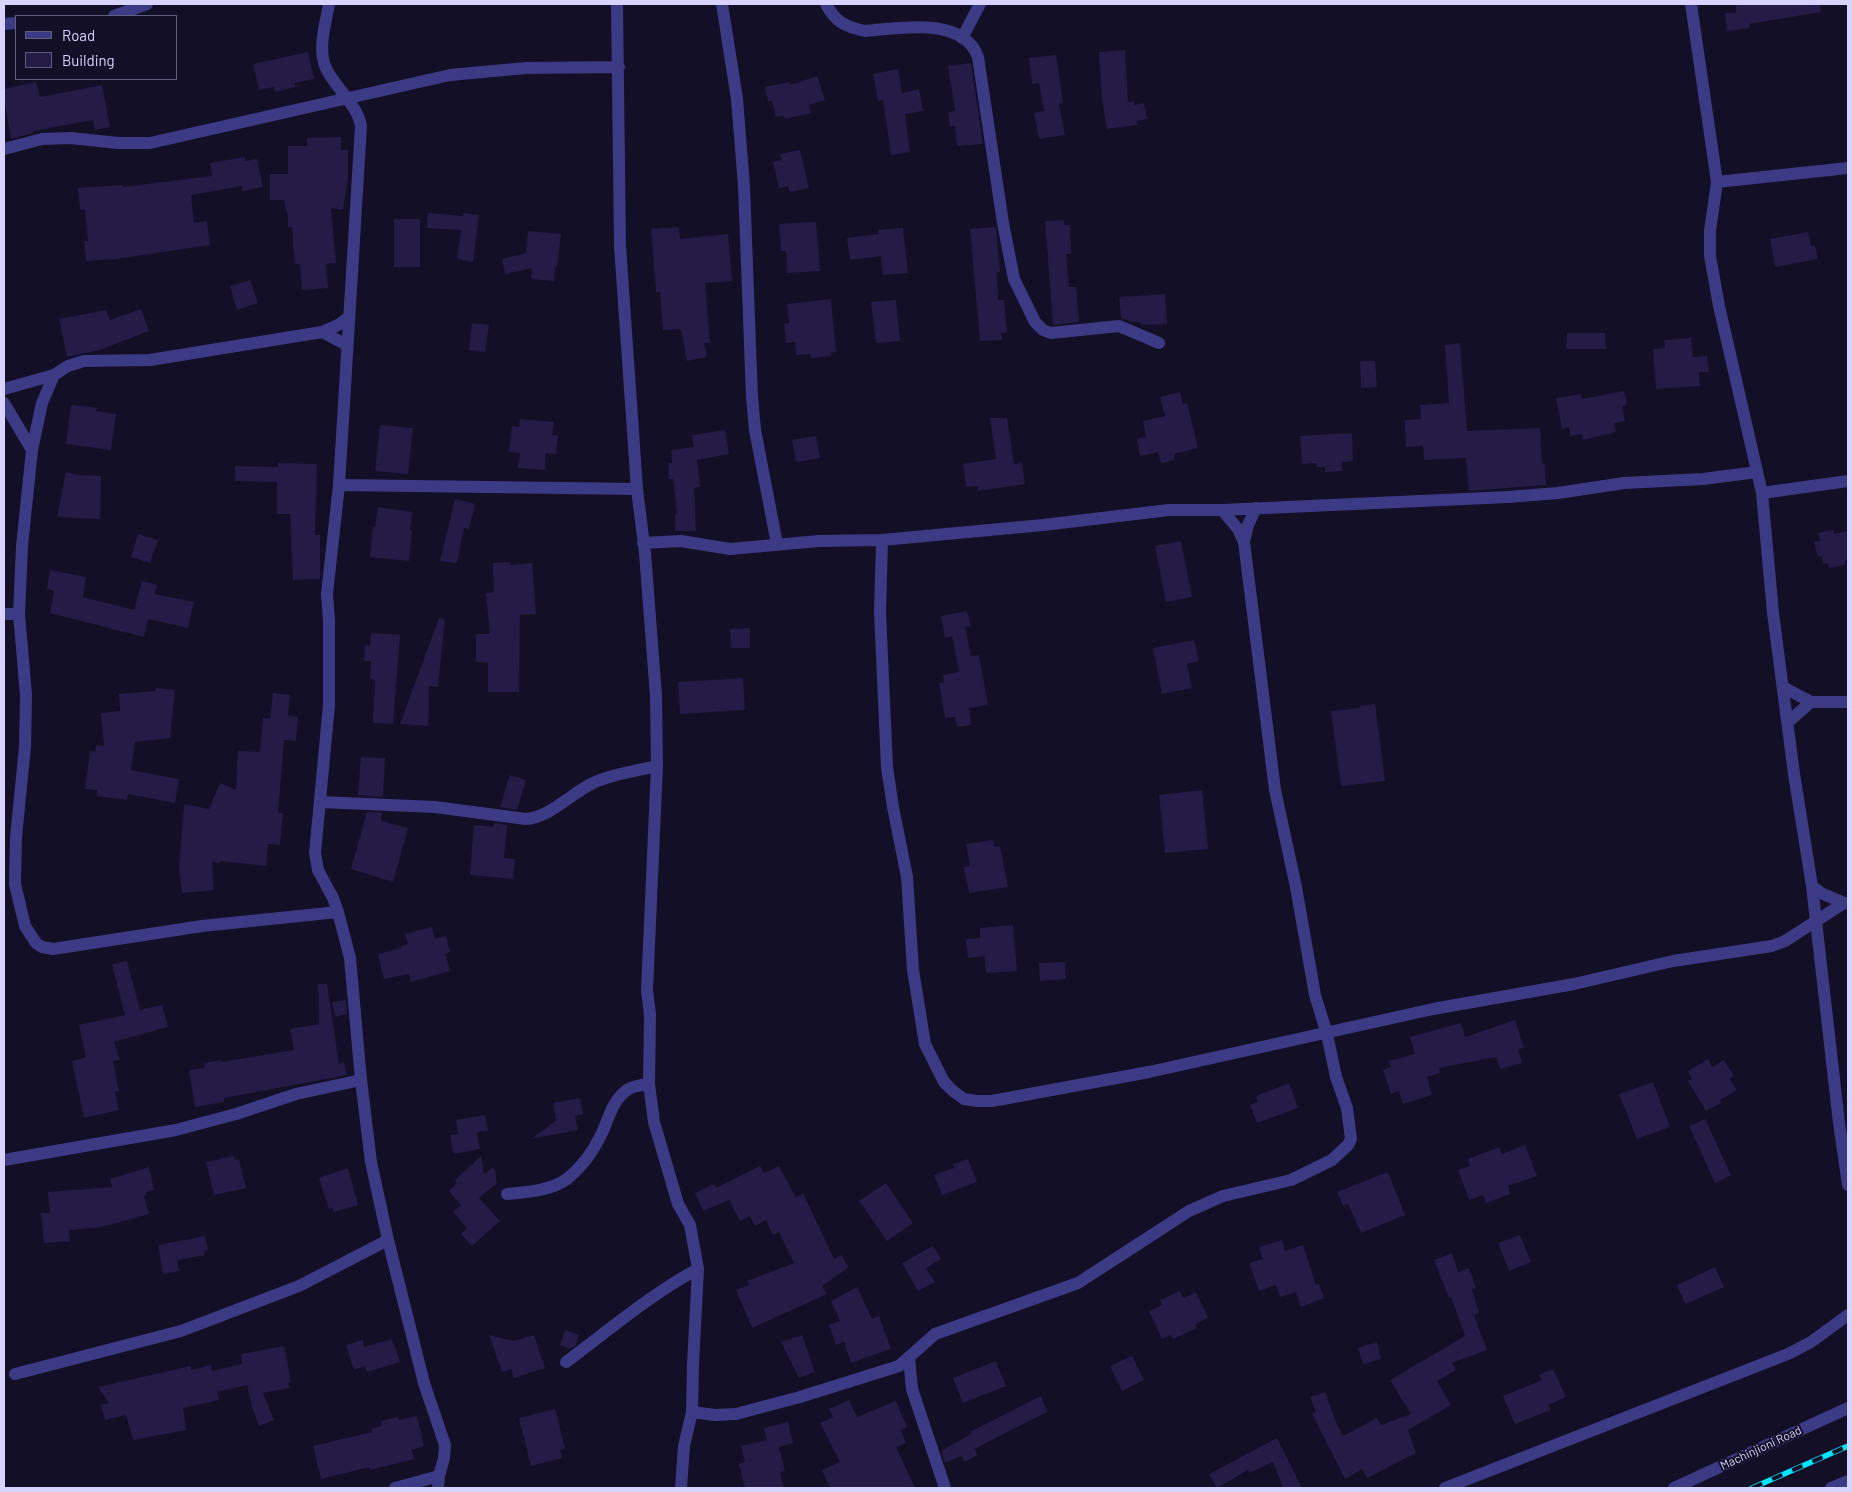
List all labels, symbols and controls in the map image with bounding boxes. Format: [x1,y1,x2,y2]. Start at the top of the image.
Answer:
legend [15,15,178,80]
text: Road [62,26,95,44]
text: Building [62,51,115,69]
street label: Machinjioni Road [1718,1423,1804,1473]

